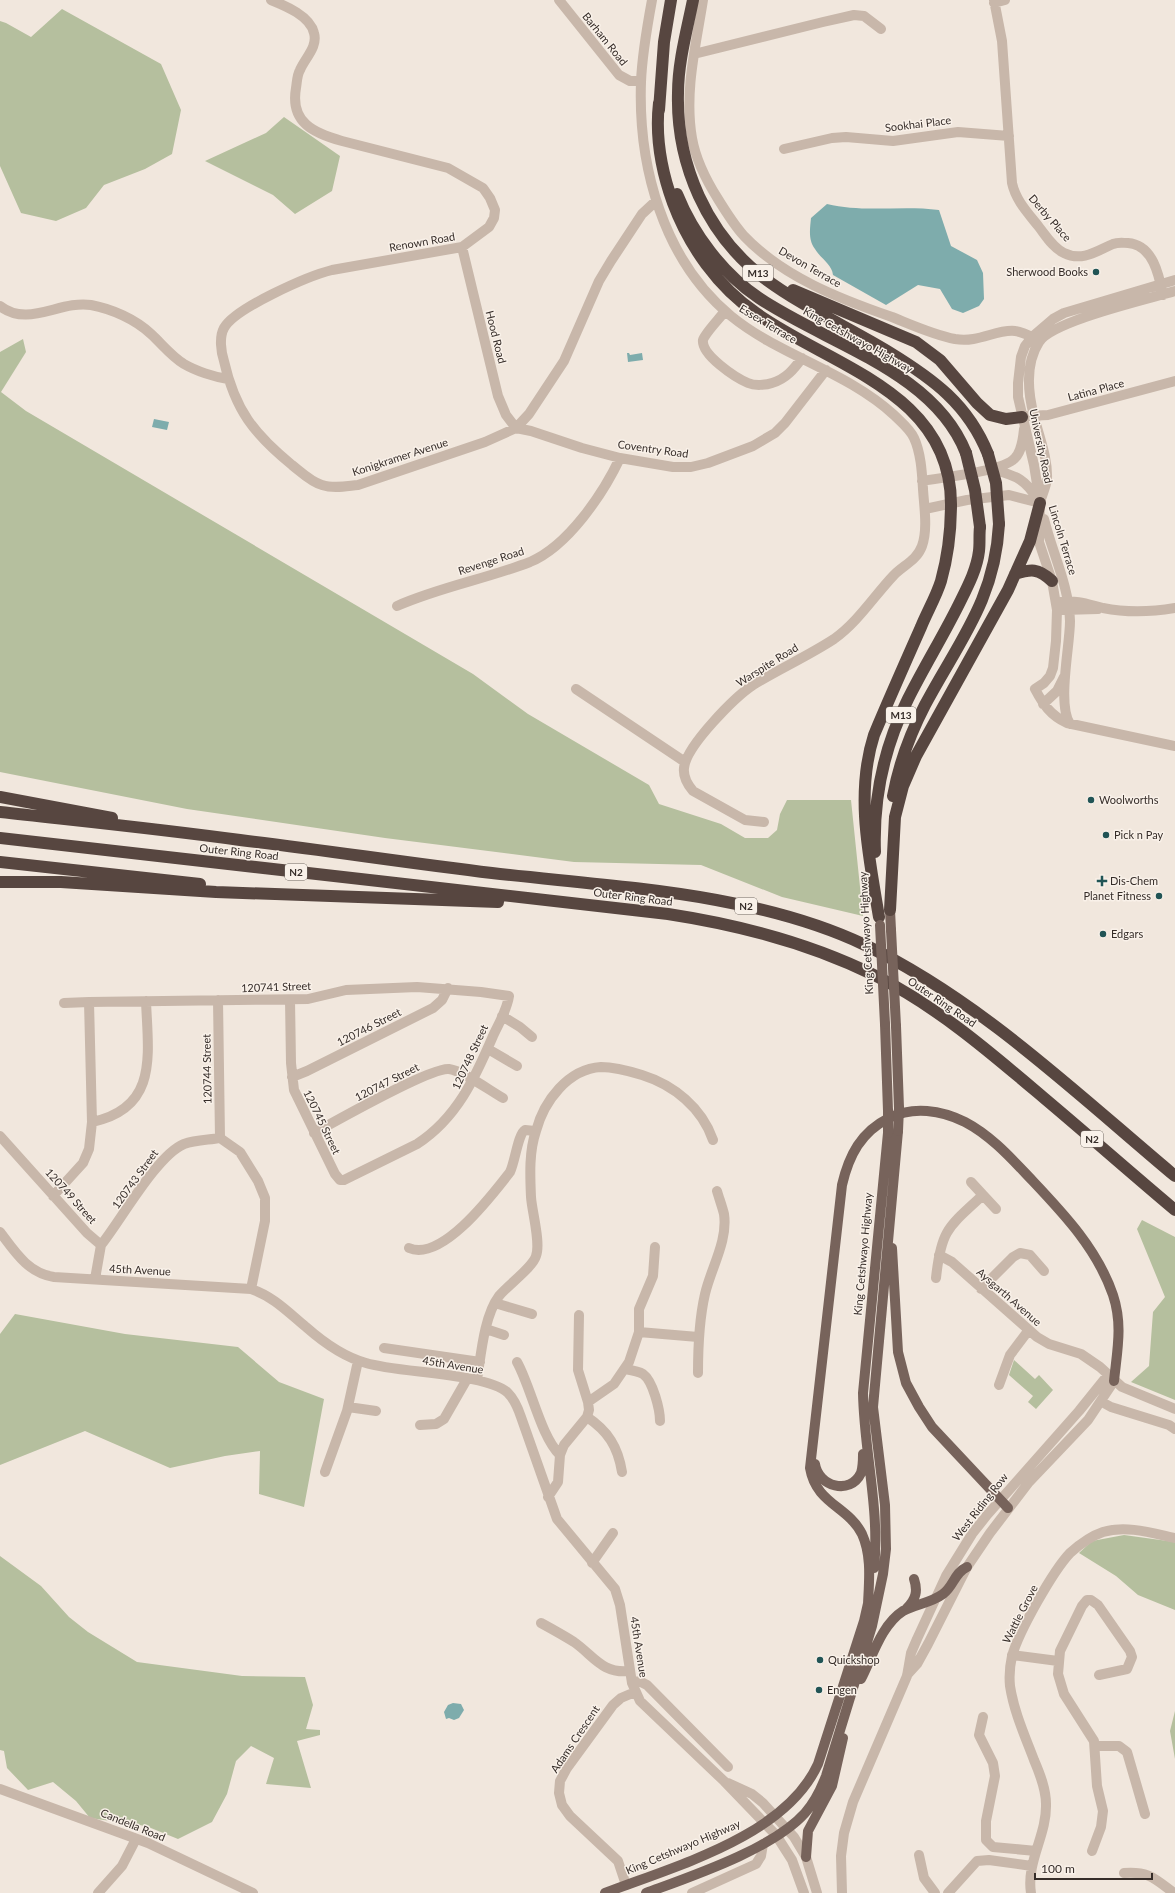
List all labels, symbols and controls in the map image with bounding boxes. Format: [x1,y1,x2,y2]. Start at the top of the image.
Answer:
street label: Barham Road [580,10,631,68]
street label: Sookhai Place [884,113,952,134]
street label: Derby Place [1026,192,1074,244]
street label: Renown Road [388,229,456,254]
street label: Devon Terrace [777,244,844,290]
road number: M13 [743,265,773,281]
place label: Sherwood Books [1006,265,1088,278]
marker: Sherwood Books [1091,267,1101,277]
street label: Essex Terrace [737,301,800,346]
street label: King Cetshwayo Highway [801,304,916,375]
street label: Hood Road [484,309,509,365]
street label: Latina Place [1066,376,1126,403]
street label: University Road [1027,407,1056,484]
street label: Konigkramer Avenue [350,435,450,478]
street label: Coventry Road [617,437,689,460]
street label: Lincoln Terrace [1047,503,1080,577]
street label: Revenge Road [456,544,525,577]
street label: Warspite Road [733,640,800,689]
road number: M13 [886,707,916,723]
place label: Woolworths [1099,793,1159,806]
marker: Woolworths [1086,795,1096,805]
place label: Pick n Pay [1114,828,1164,841]
marker: Pick n Pay [1101,830,1111,840]
street label: Outer Ring Road [199,841,279,862]
road number: N2 [285,864,307,880]
street label: King Cetshwayo Highway [856,871,875,995]
place label: Dis-Chem [1110,874,1158,887]
marker: Dis-Chem [1097,876,1107,886]
street label: Outer Ring Road [593,885,673,908]
place label: Planet Fitness [1083,889,1151,902]
marker: Planet Fitness [1154,891,1164,901]
road number: N2 [735,898,757,914]
place label: Edgars [1111,927,1143,940]
marker: Edgars [1098,929,1108,939]
street label: Outer Ring Road [906,974,979,1029]
street label: 120741 Street [241,979,311,994]
street label: 120746 Street [335,1005,403,1048]
street label: 120748 Street [449,1022,490,1091]
street label: 120744 Street [199,1034,214,1104]
street label: 120747 Street [353,1060,421,1103]
street label: 120745 Street [301,1087,344,1156]
road number: N2 [1081,1131,1103,1147]
street label: 120743 Street [109,1147,160,1211]
street label: 120749 Street [43,1165,100,1226]
street label: King Cetshwayo Highway [851,1192,874,1316]
street label: 45th Avenue [109,1261,171,1278]
street label: Aysgarth Avenue [974,1265,1044,1328]
street label: 45th Avenue [422,1353,485,1376]
street label: West Riding Row [949,1470,1010,1543]
street label: Wattle Grove [999,1582,1040,1645]
street label: 45th Avenue [628,1615,651,1679]
place label: Quickshop [828,1653,880,1666]
marker: Quickshop [815,1655,825,1665]
place label: Engen [827,1683,857,1696]
marker: Engen [814,1685,824,1695]
street label: Adams Crescent [547,1703,602,1775]
street label: Candella Road [99,1806,168,1843]
street label: King Cetshwayo Highway [624,1816,742,1877]
scale bar [1035,1855,1152,1881]
text: 100 m [1041,1861,1075,1876]

